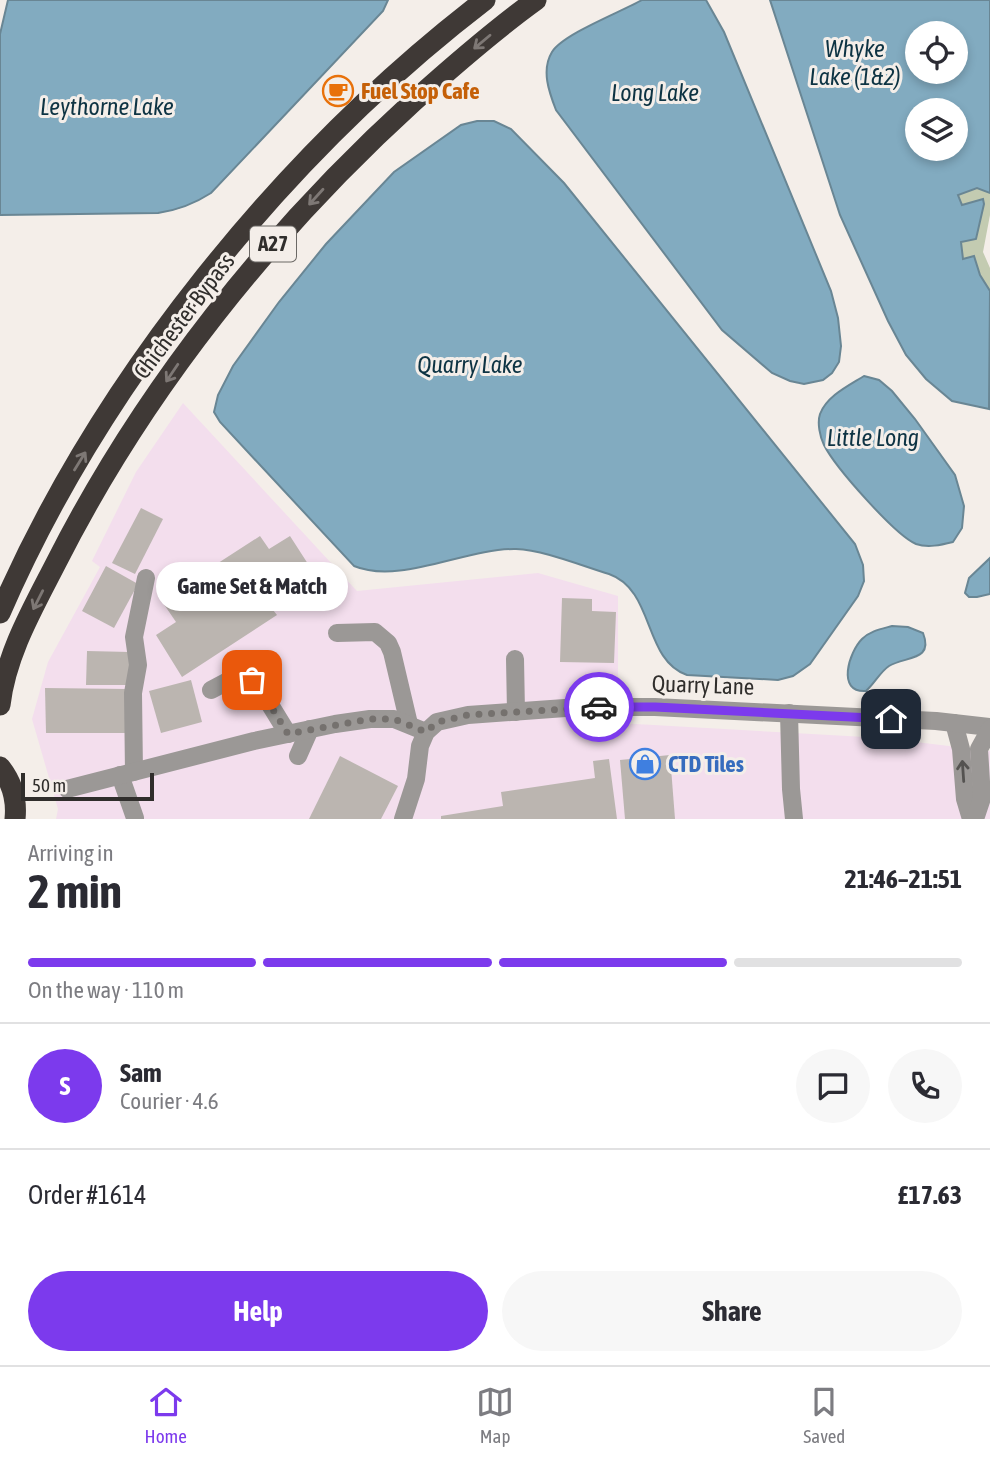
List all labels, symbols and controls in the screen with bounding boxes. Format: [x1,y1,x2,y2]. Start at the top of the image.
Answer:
map controls [905,21,968,161]
button: locate [905,21,968,84]
one-way arrow [474,34,492,49]
water label: Whyke Lake (1&2) [809,35,901,90]
cafe icon: Fuel Stop Cafe [321,74,355,108]
place label: Fuel Stop Cafe [361,78,480,104]
water label: Long Lake [611,79,699,106]
water label: Leythorne Lake [40,93,174,120]
button: layers [905,98,968,161]
one-way arrow [308,188,325,205]
road number: A27 [250,226,296,262]
street label: Chichester Bypass [128,248,240,384]
water label: Quarry Lake [417,351,523,378]
one-way arrow [165,363,179,382]
water label: Little Long [827,424,919,451]
one-way arrow [73,451,87,471]
callout: Game Set & Match [156,561,348,610]
text: Game Set & Match [177,573,327,599]
one-way arrow [30,589,44,610]
pin [222,650,282,710]
icon: bag [233,661,271,699]
street label: Quarry Lane [651,670,755,700]
courier [564,672,634,742]
icon: car [580,688,618,726]
pin [861,689,921,749]
icon: home [872,700,910,738]
shop icon: CTD Tiles [628,747,662,781]
place label: CTD Tiles [668,751,744,777]
one-way arrow [956,760,969,783]
scale bar [21,770,154,802]
text: 50 m [32,774,66,796]
text: Arriving in [28,840,114,866]
text: 21:46–21:51 [845,864,962,894]
text: 2 min [28,865,122,918]
text: On the way · 110 m [28,977,184,1003]
button: chat [796,1049,870,1123]
button: phone [888,1049,962,1123]
text: Sam [120,1058,162,1088]
text: S [60,1071,70,1101]
text: Courier · 4.6 [120,1088,219,1114]
text: Order #1614 [28,1180,147,1210]
text: £17.63 [898,1180,962,1210]
button: Help [28,1271,488,1351]
button: Share [502,1271,962,1351]
tab: Home [145,1383,187,1447]
tab: Map [476,1383,514,1447]
tab: Saved [803,1383,845,1447]

